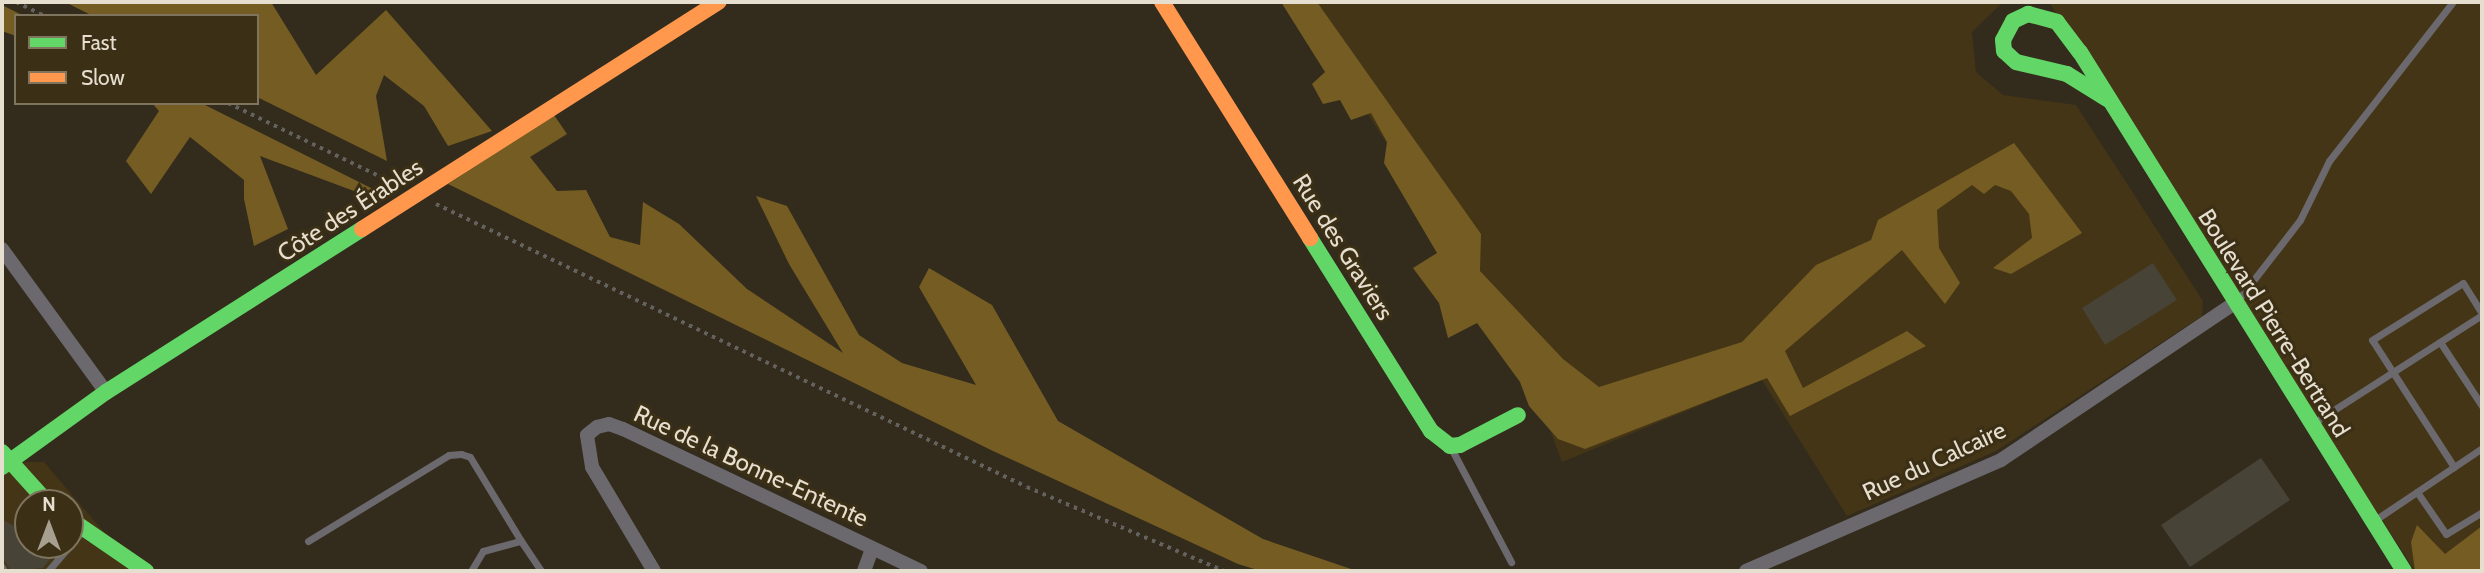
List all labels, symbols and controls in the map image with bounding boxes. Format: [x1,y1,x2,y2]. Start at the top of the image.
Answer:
legend [14,14,259,105]
text: Fast [81,30,117,55]
text: Slow [81,65,125,90]
street label: Côte des Érables [272,152,428,268]
street label: Rue des Graviers [1287,169,1399,325]
street label: Boulevard Pierre-Bertrand [2192,204,2356,442]
street label: Rue de la Bonne-Entente [629,399,873,533]
street label: Rue du Calcaire [1858,415,2010,507]
north arrow [14,489,84,559]
text: N [42,493,56,516]

